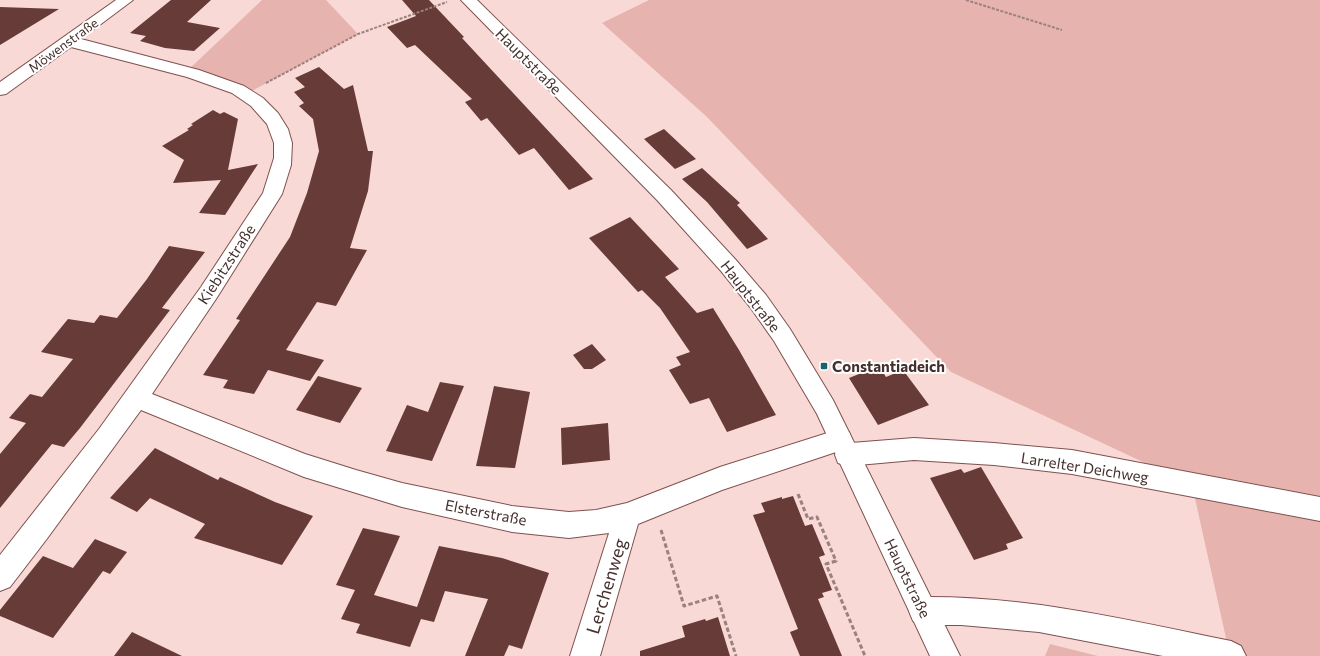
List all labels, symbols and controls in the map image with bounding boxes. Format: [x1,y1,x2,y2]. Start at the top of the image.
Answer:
street label: Möwenstraße [25,14,101,76]
street label: Hauptstraße [492,24,566,98]
street label: Kiebitzstraße [193,221,259,307]
street label: Hauptstraße [717,257,785,335]
place label: Constantiadeich [832,357,945,375]
marker: Constantiadeich [819,361,829,371]
street label: Larrelter Deichweg [1020,448,1150,486]
street label: Elsterstraße [444,495,528,529]
street label: Lerchenweg [581,535,631,636]
street label: Hauptstraße [881,535,935,621]

